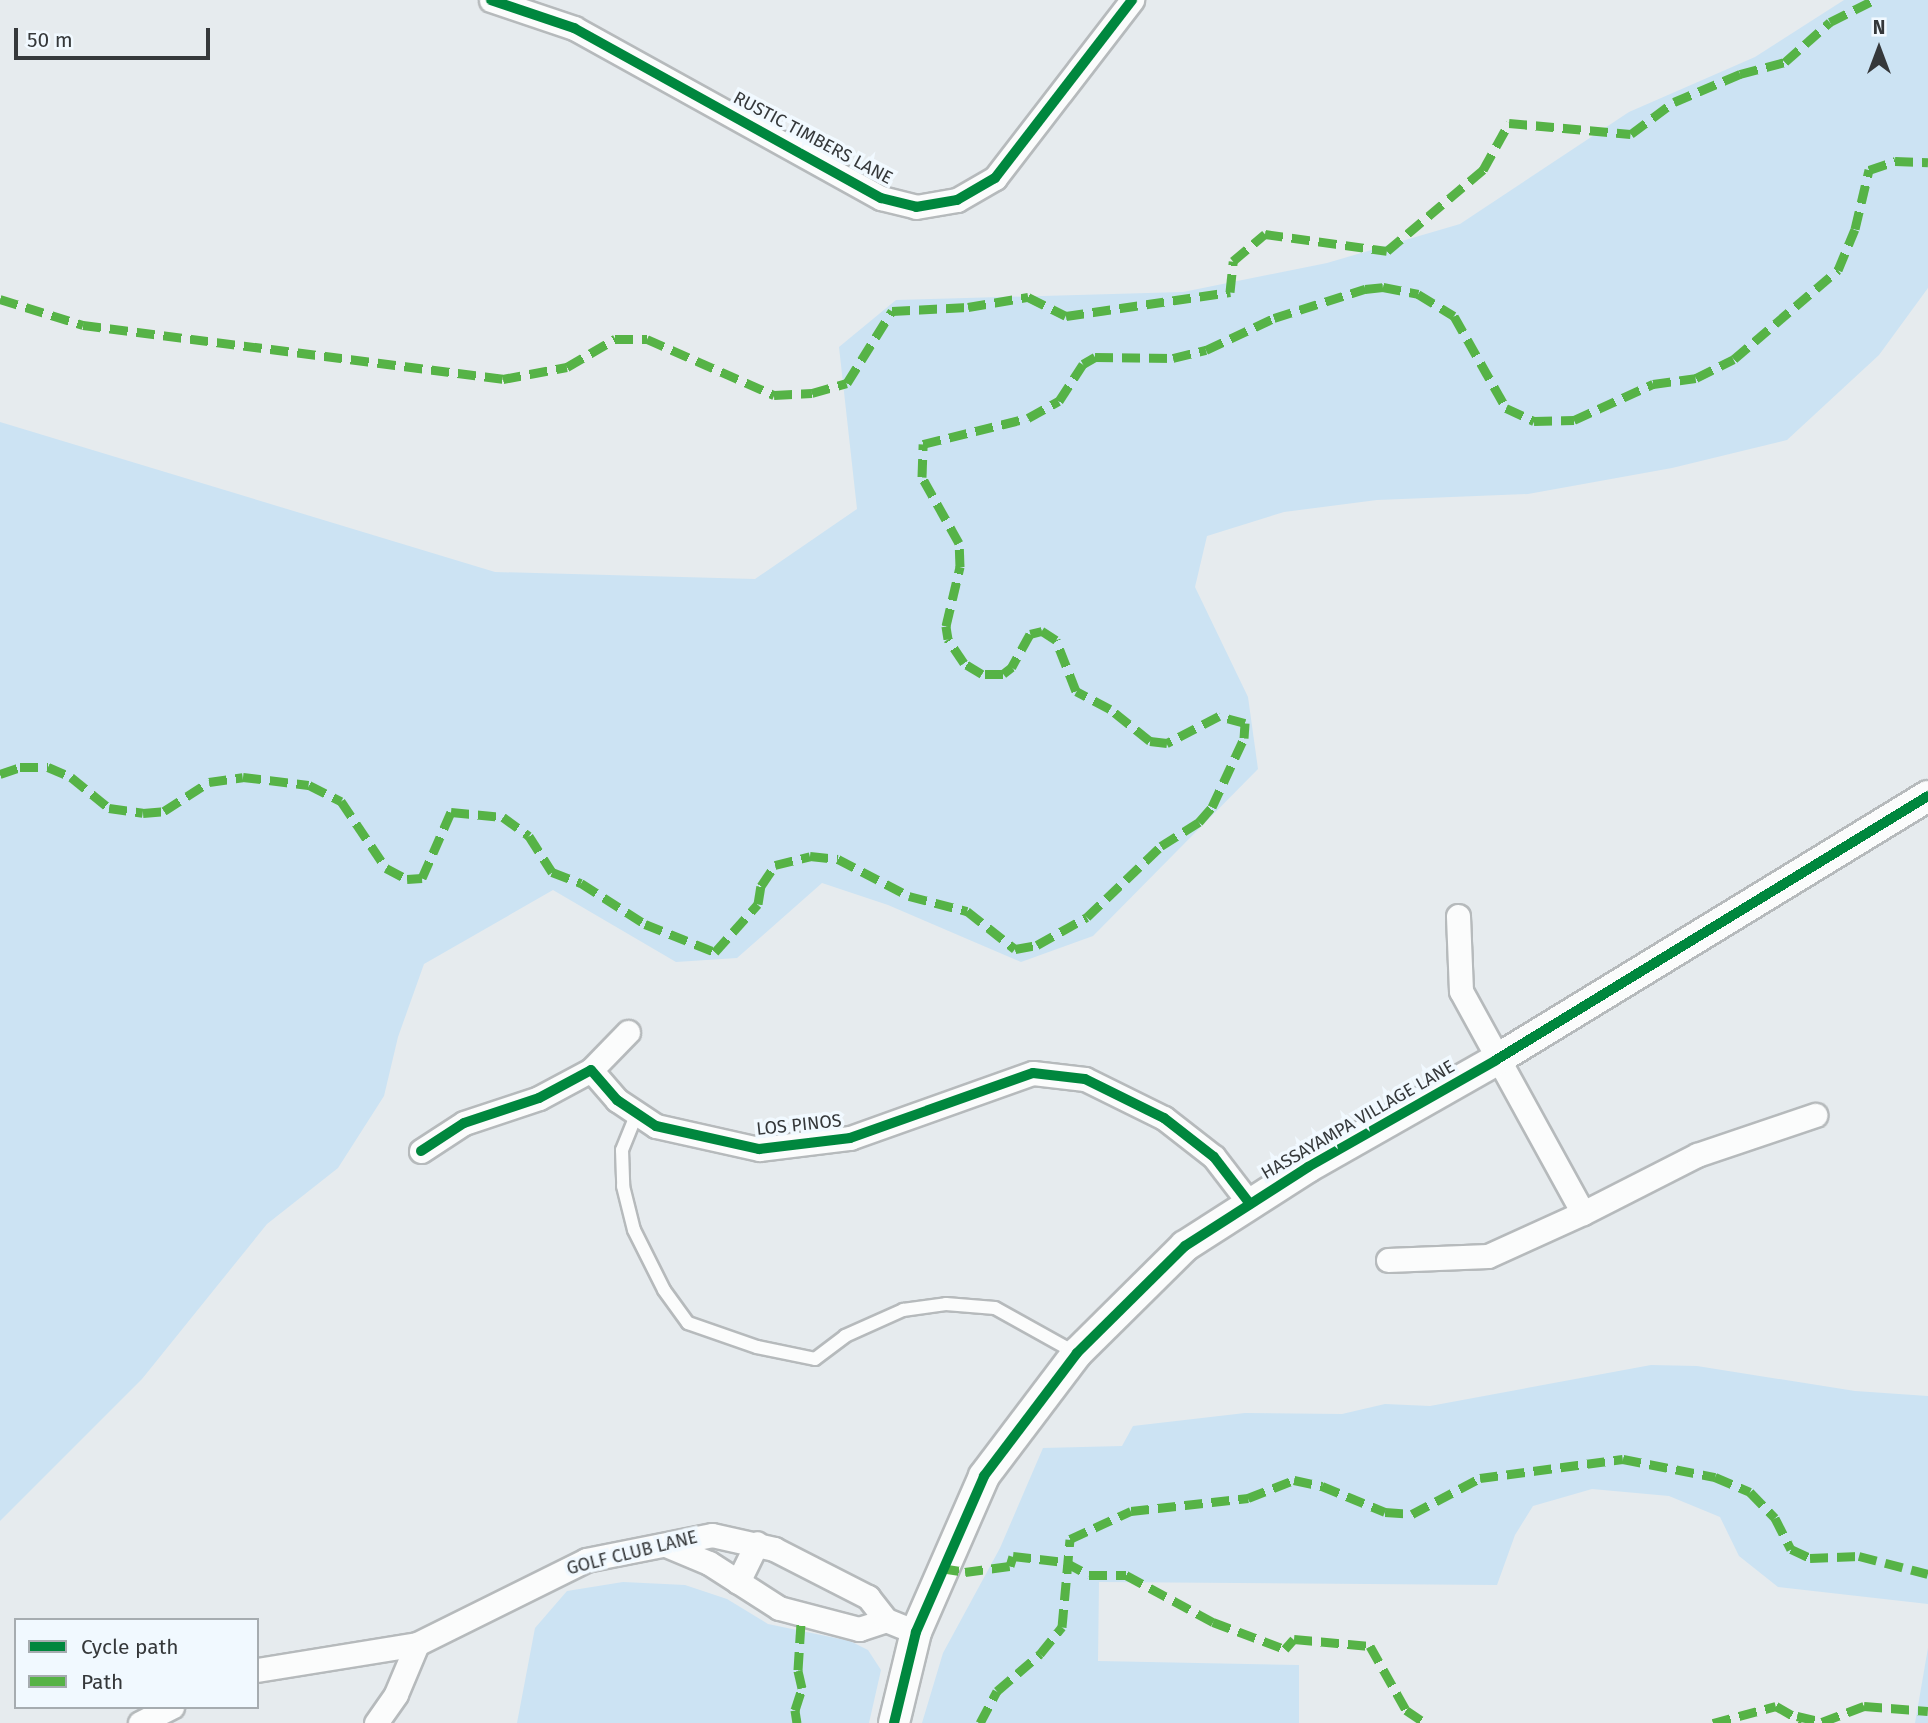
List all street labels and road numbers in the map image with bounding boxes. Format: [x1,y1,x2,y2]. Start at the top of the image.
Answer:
street label: RUSTIC TIMBERS LANE [730,87,896,189]
street label: HASSAYAMPA VILLAGE LANE [1258,1056,1458,1184]
street label: LOS PINOS [755,1110,843,1140]
street label: GOLF CLUB LANE [564,1526,700,1580]

